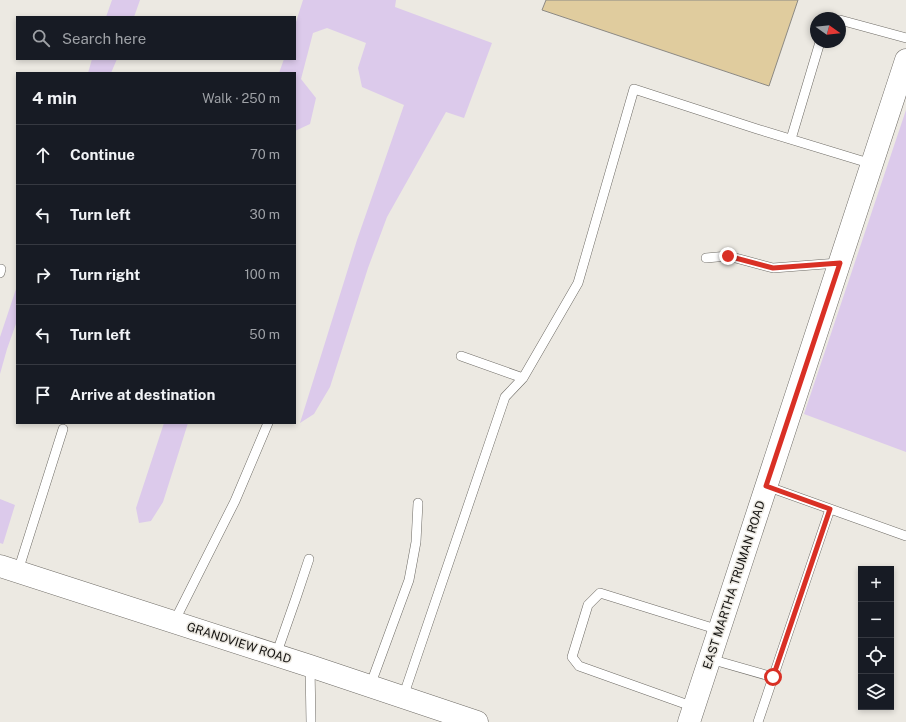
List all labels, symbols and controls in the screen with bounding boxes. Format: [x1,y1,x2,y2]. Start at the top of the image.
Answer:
north arrow [810,12,846,48]
search box [16,16,296,60]
icon: search [30,27,52,49]
text: Search here [62,30,146,47]
text: 4 min [32,88,77,108]
text: Walk · 250 m [202,91,280,106]
icon: ahead [32,144,54,166]
text: Continue [70,146,135,163]
text: 70 m [250,147,280,162]
icon: left [32,204,54,226]
text: Turn left [70,206,131,223]
text: 30 m [250,207,280,222]
route end [719,247,737,265]
icon: right [32,264,54,286]
text: Turn right [70,266,140,283]
text: 100 m [244,267,280,282]
icon: left [32,324,54,346]
text: Turn left [70,326,131,343]
text: 50 m [249,327,280,342]
icon: arrive [32,384,54,406]
text: Arrive at destination [70,386,215,403]
street label: EAST MARTHA TRUMAN ROAD [700,499,768,671]
map controls [858,566,894,710]
button: + [858,566,894,602]
button: − [858,602,894,638]
street label: GRANDVIEW ROAD [185,619,293,667]
button: locate [858,638,894,674]
route start [764,668,782,686]
button: layers [858,674,894,710]

